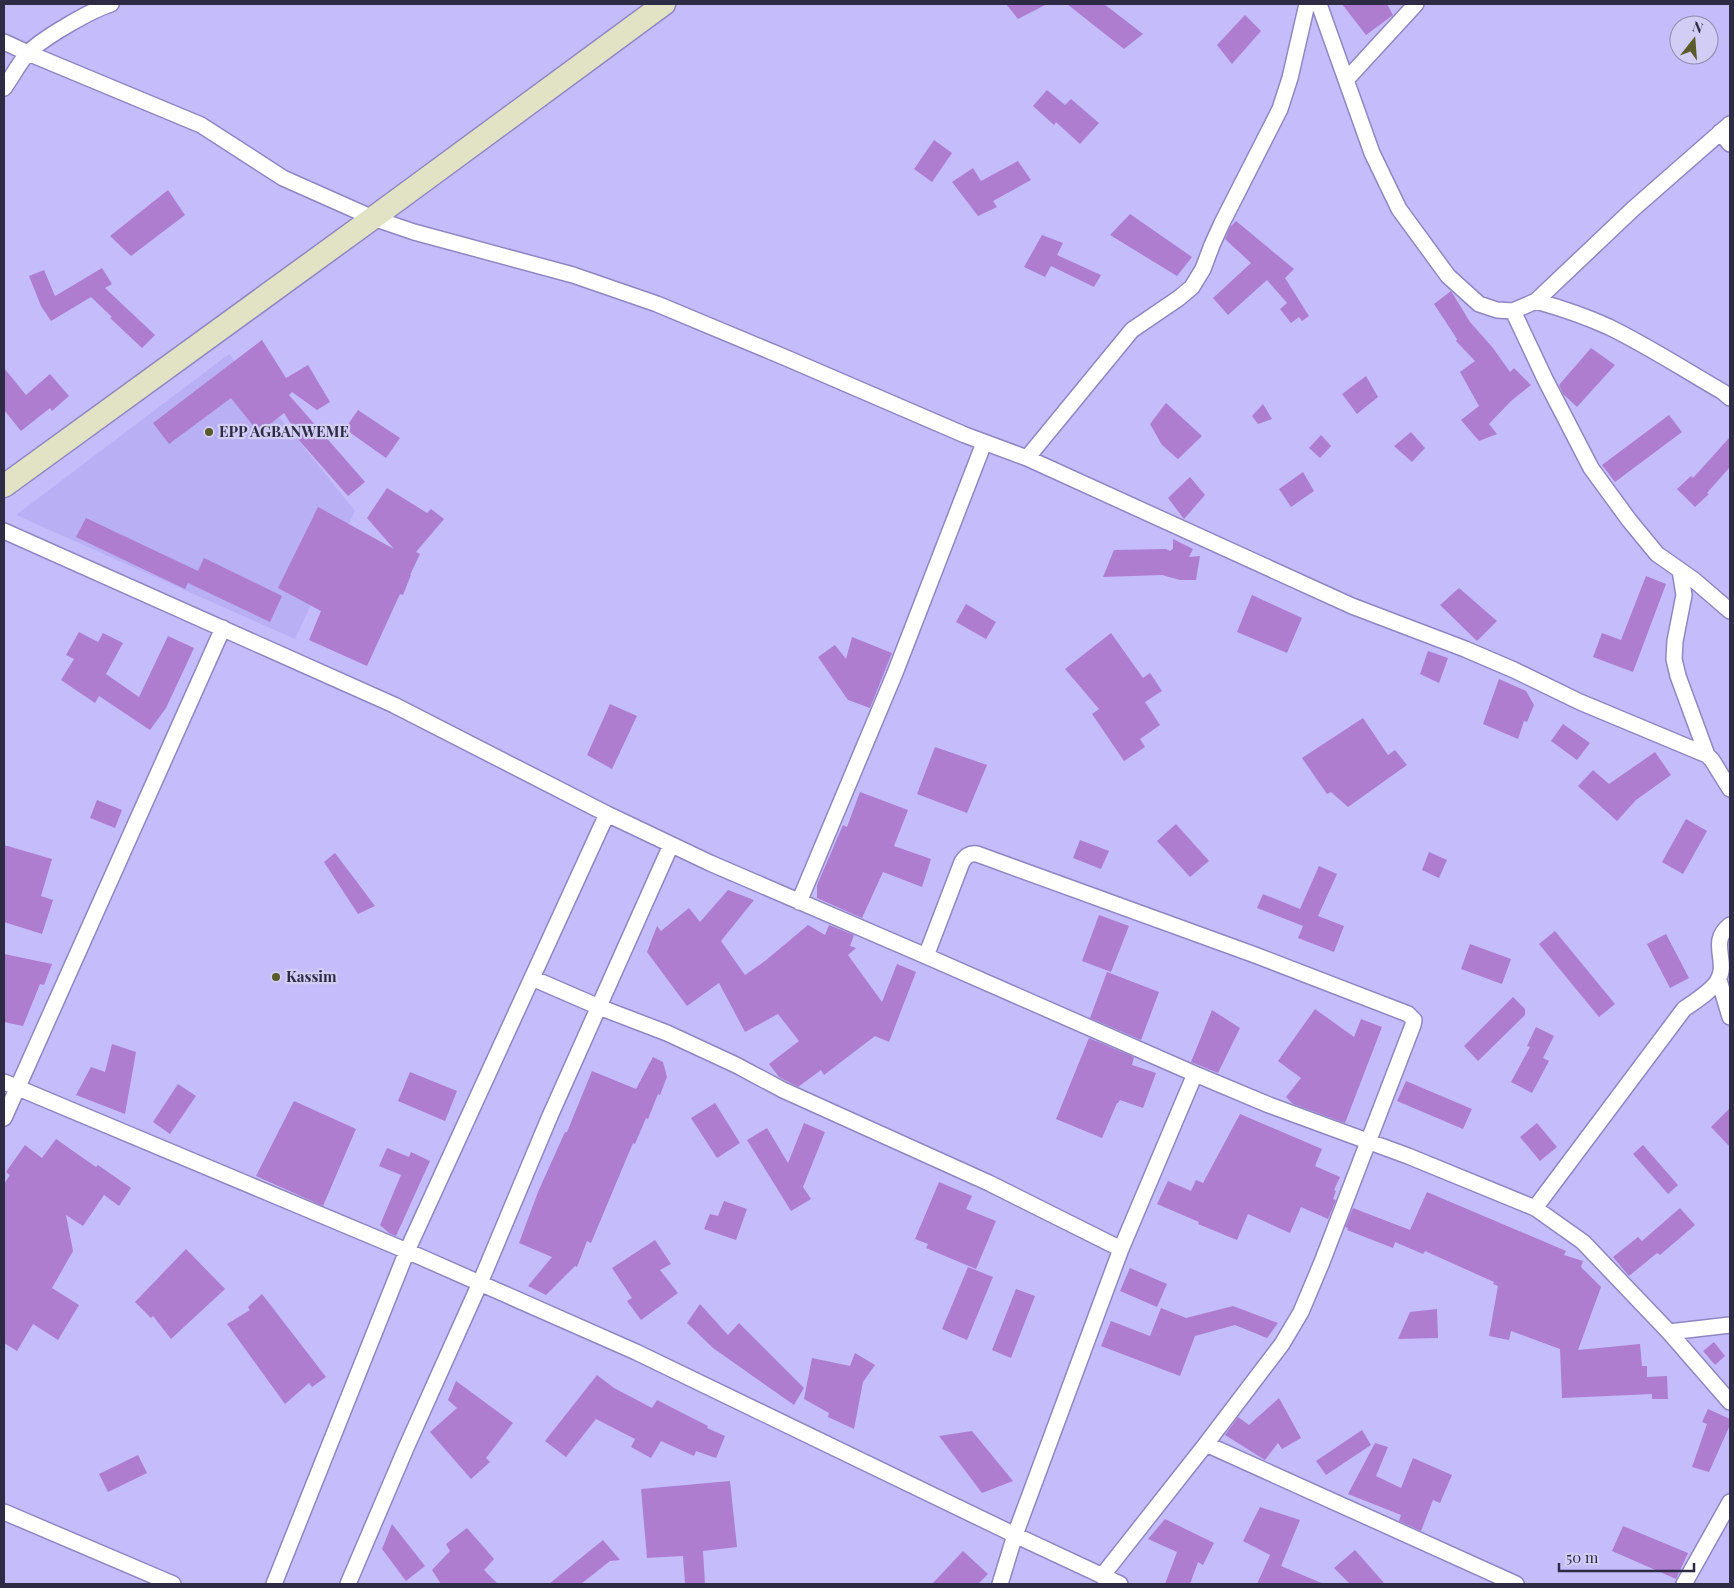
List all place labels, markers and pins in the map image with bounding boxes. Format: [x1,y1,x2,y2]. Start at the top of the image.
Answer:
place label: EPP AGBANWEME [219,421,349,441]
marker: EPP AGBANWEME [203,426,215,438]
place label: Kassim [286,966,337,986]
marker: Kassim [270,971,282,983]

